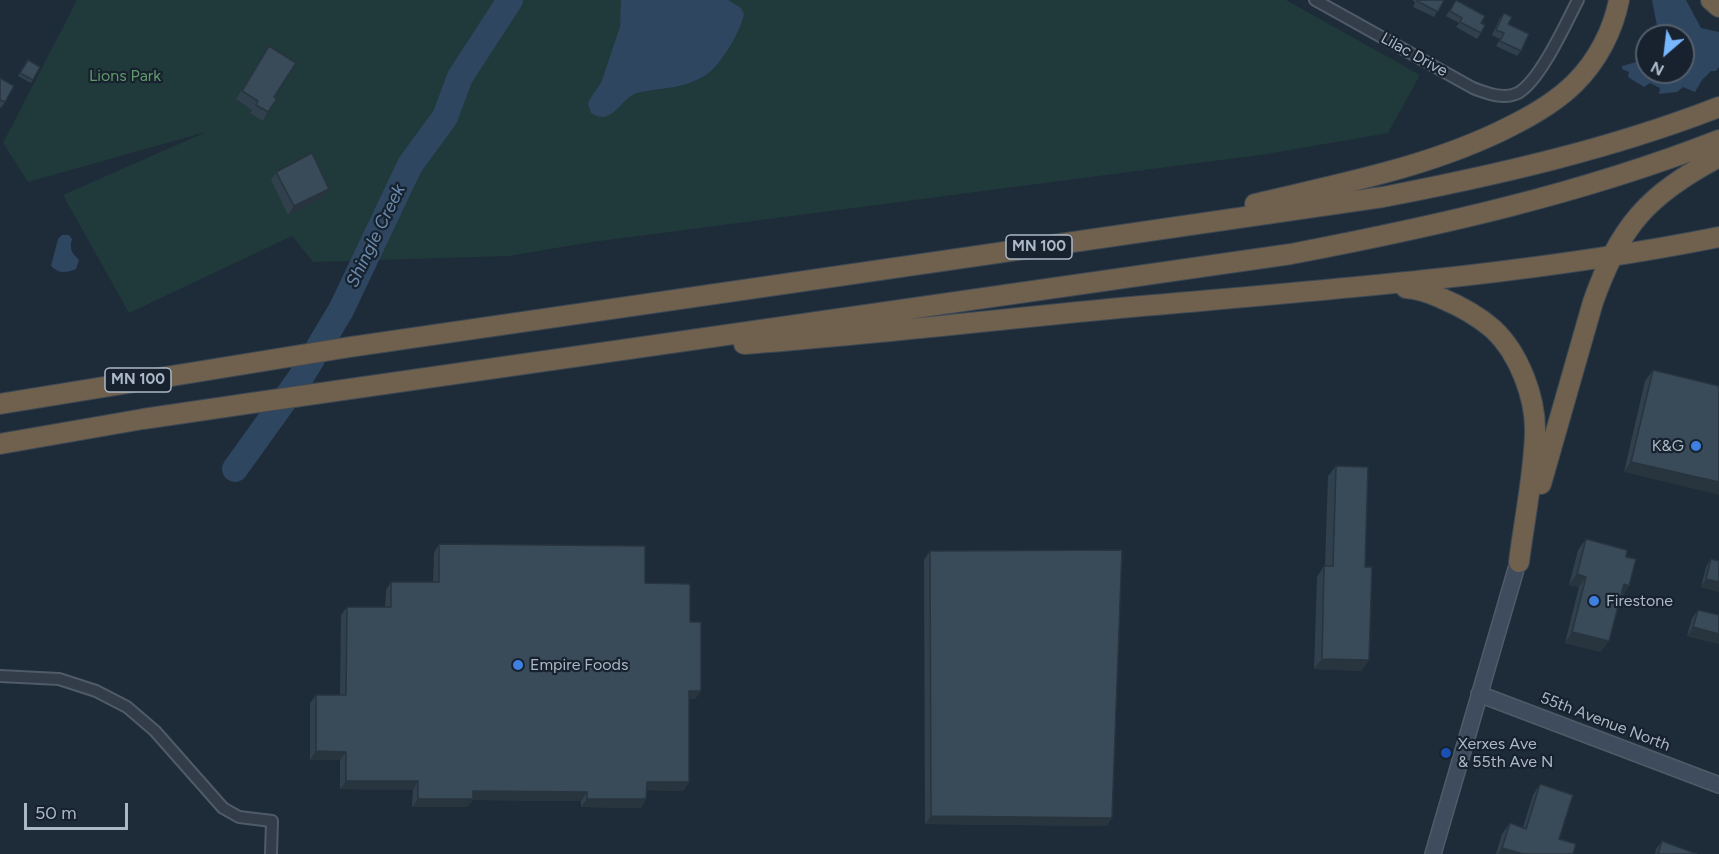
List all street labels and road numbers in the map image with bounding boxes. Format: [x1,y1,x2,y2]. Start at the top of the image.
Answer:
street label: Lilac Drive [1377,29,1451,81]
road number: MN 100 [1006,235,1072,259]
road number: MN 100 [105,368,171,392]
street label: 55th Avenue North [1537,688,1673,756]

